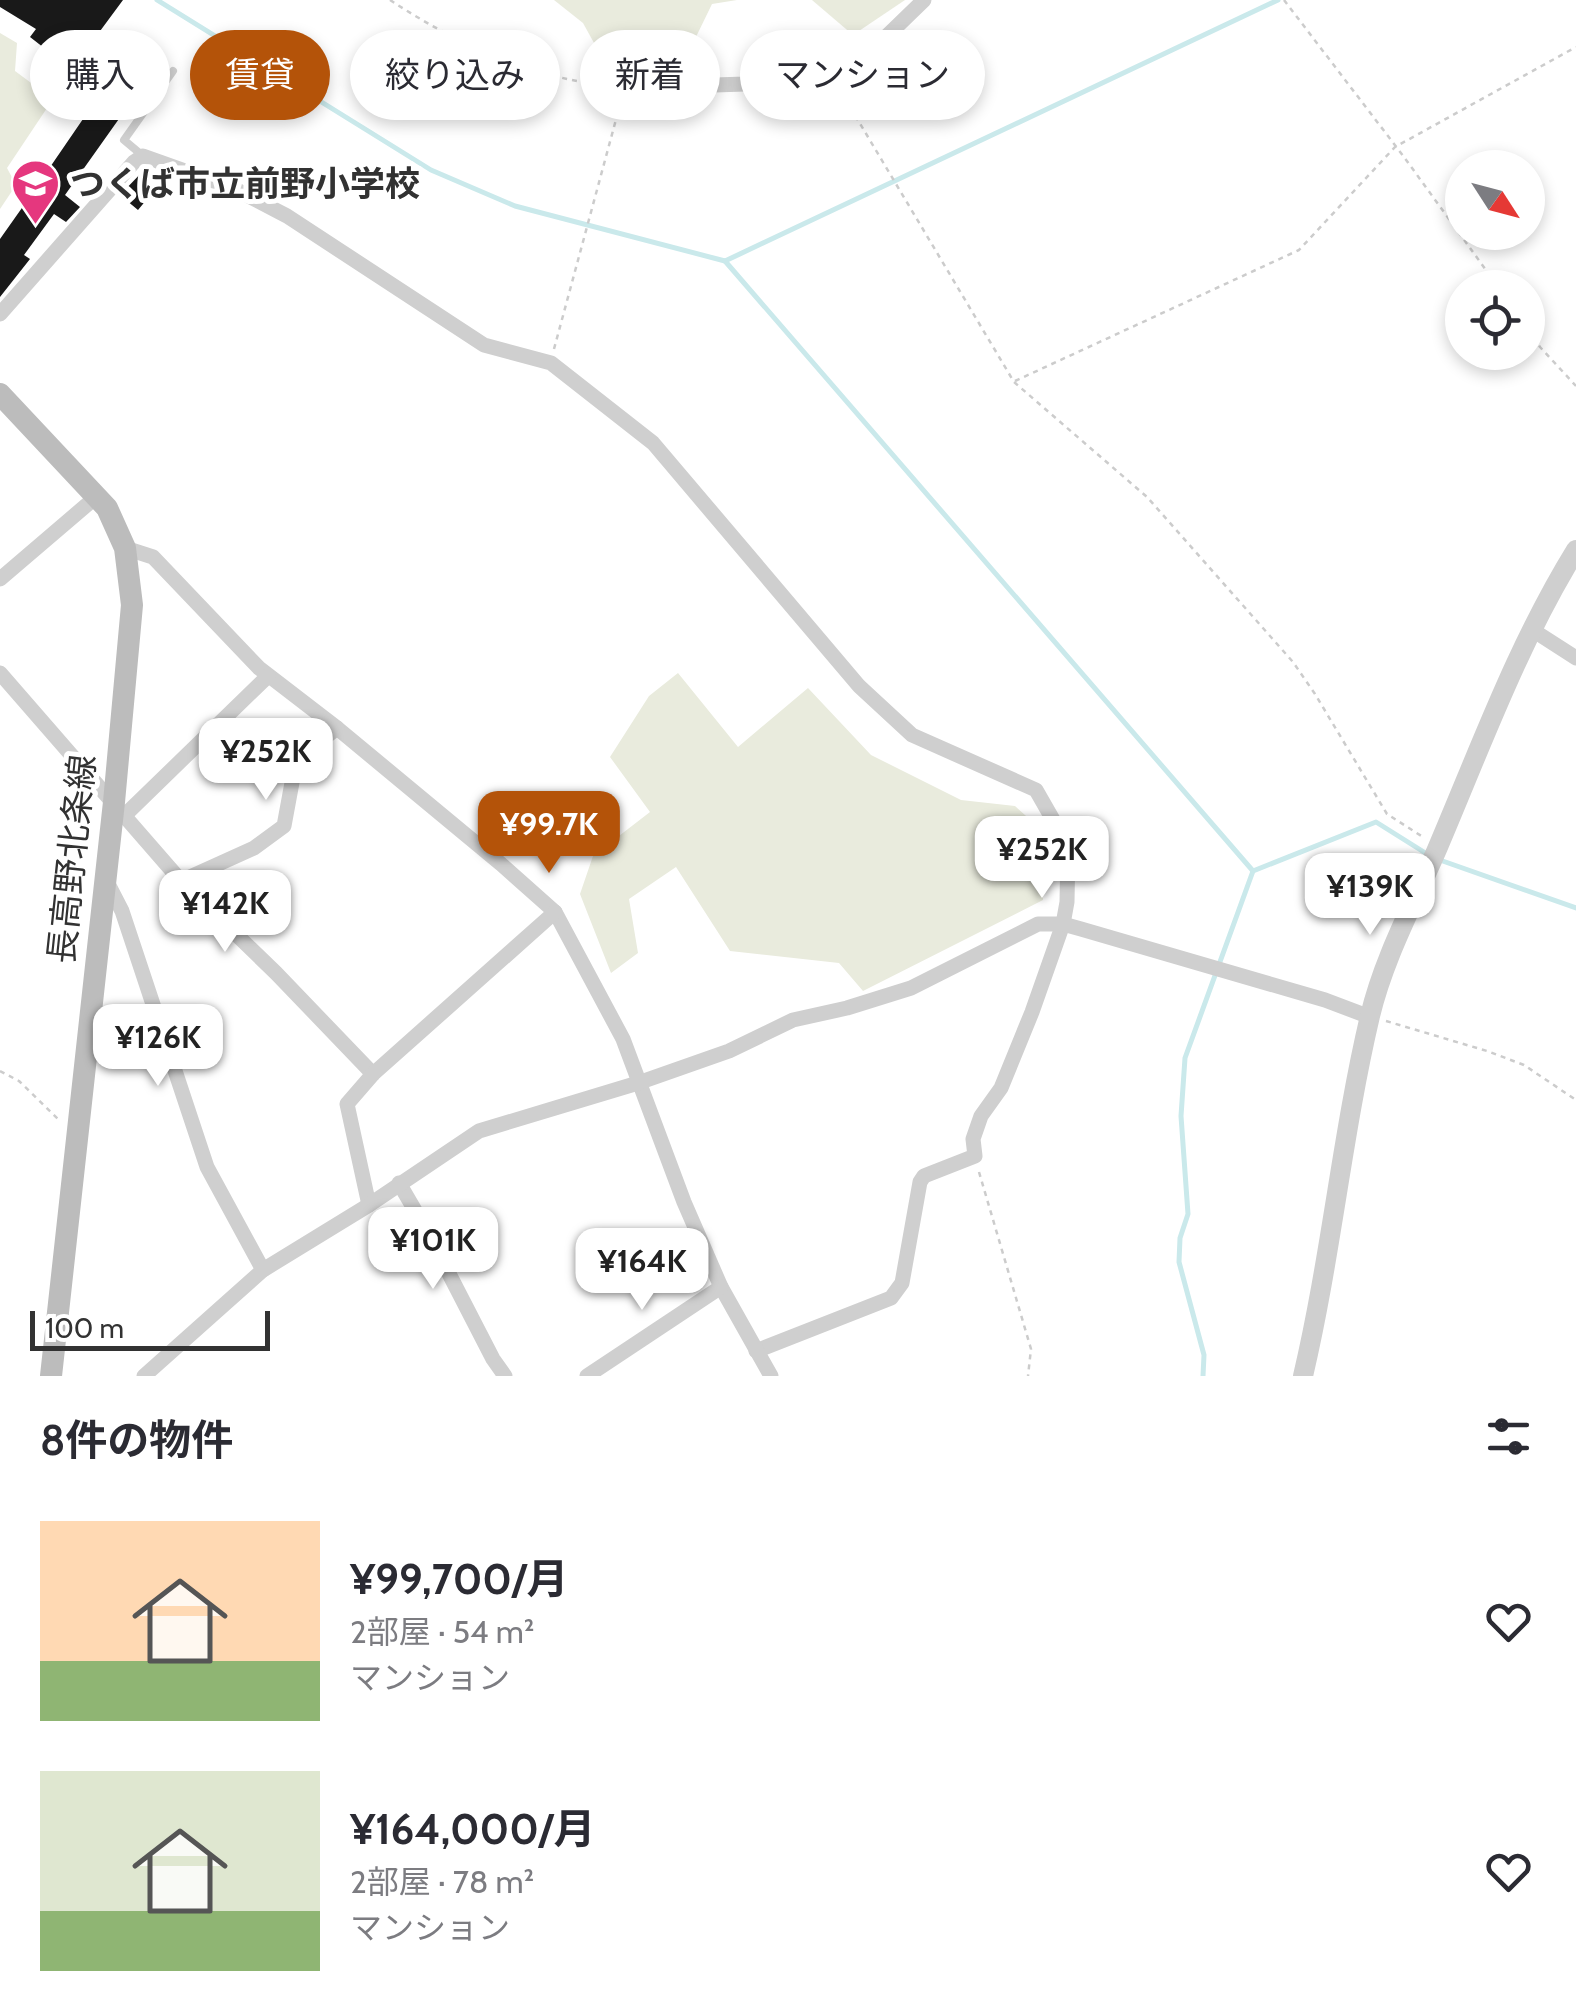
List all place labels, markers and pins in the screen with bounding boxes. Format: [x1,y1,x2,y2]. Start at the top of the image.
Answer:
school or university icon: つくば市立前野小学校 [9,158,61,226]
place label: つくば市立前野小学校 [70,162,420,205]
pin: ¥252K [196,718,336,803]
pin: ¥99.7K [468,791,630,876]
pin: ¥252K [972,816,1112,901]
pin: ¥139K [1300,853,1440,938]
pin: ¥142K [155,870,295,955]
pin: ¥126K [88,1004,228,1089]
pin: ¥101K [363,1207,503,1292]
pin: ¥164K [572,1228,712,1313]

